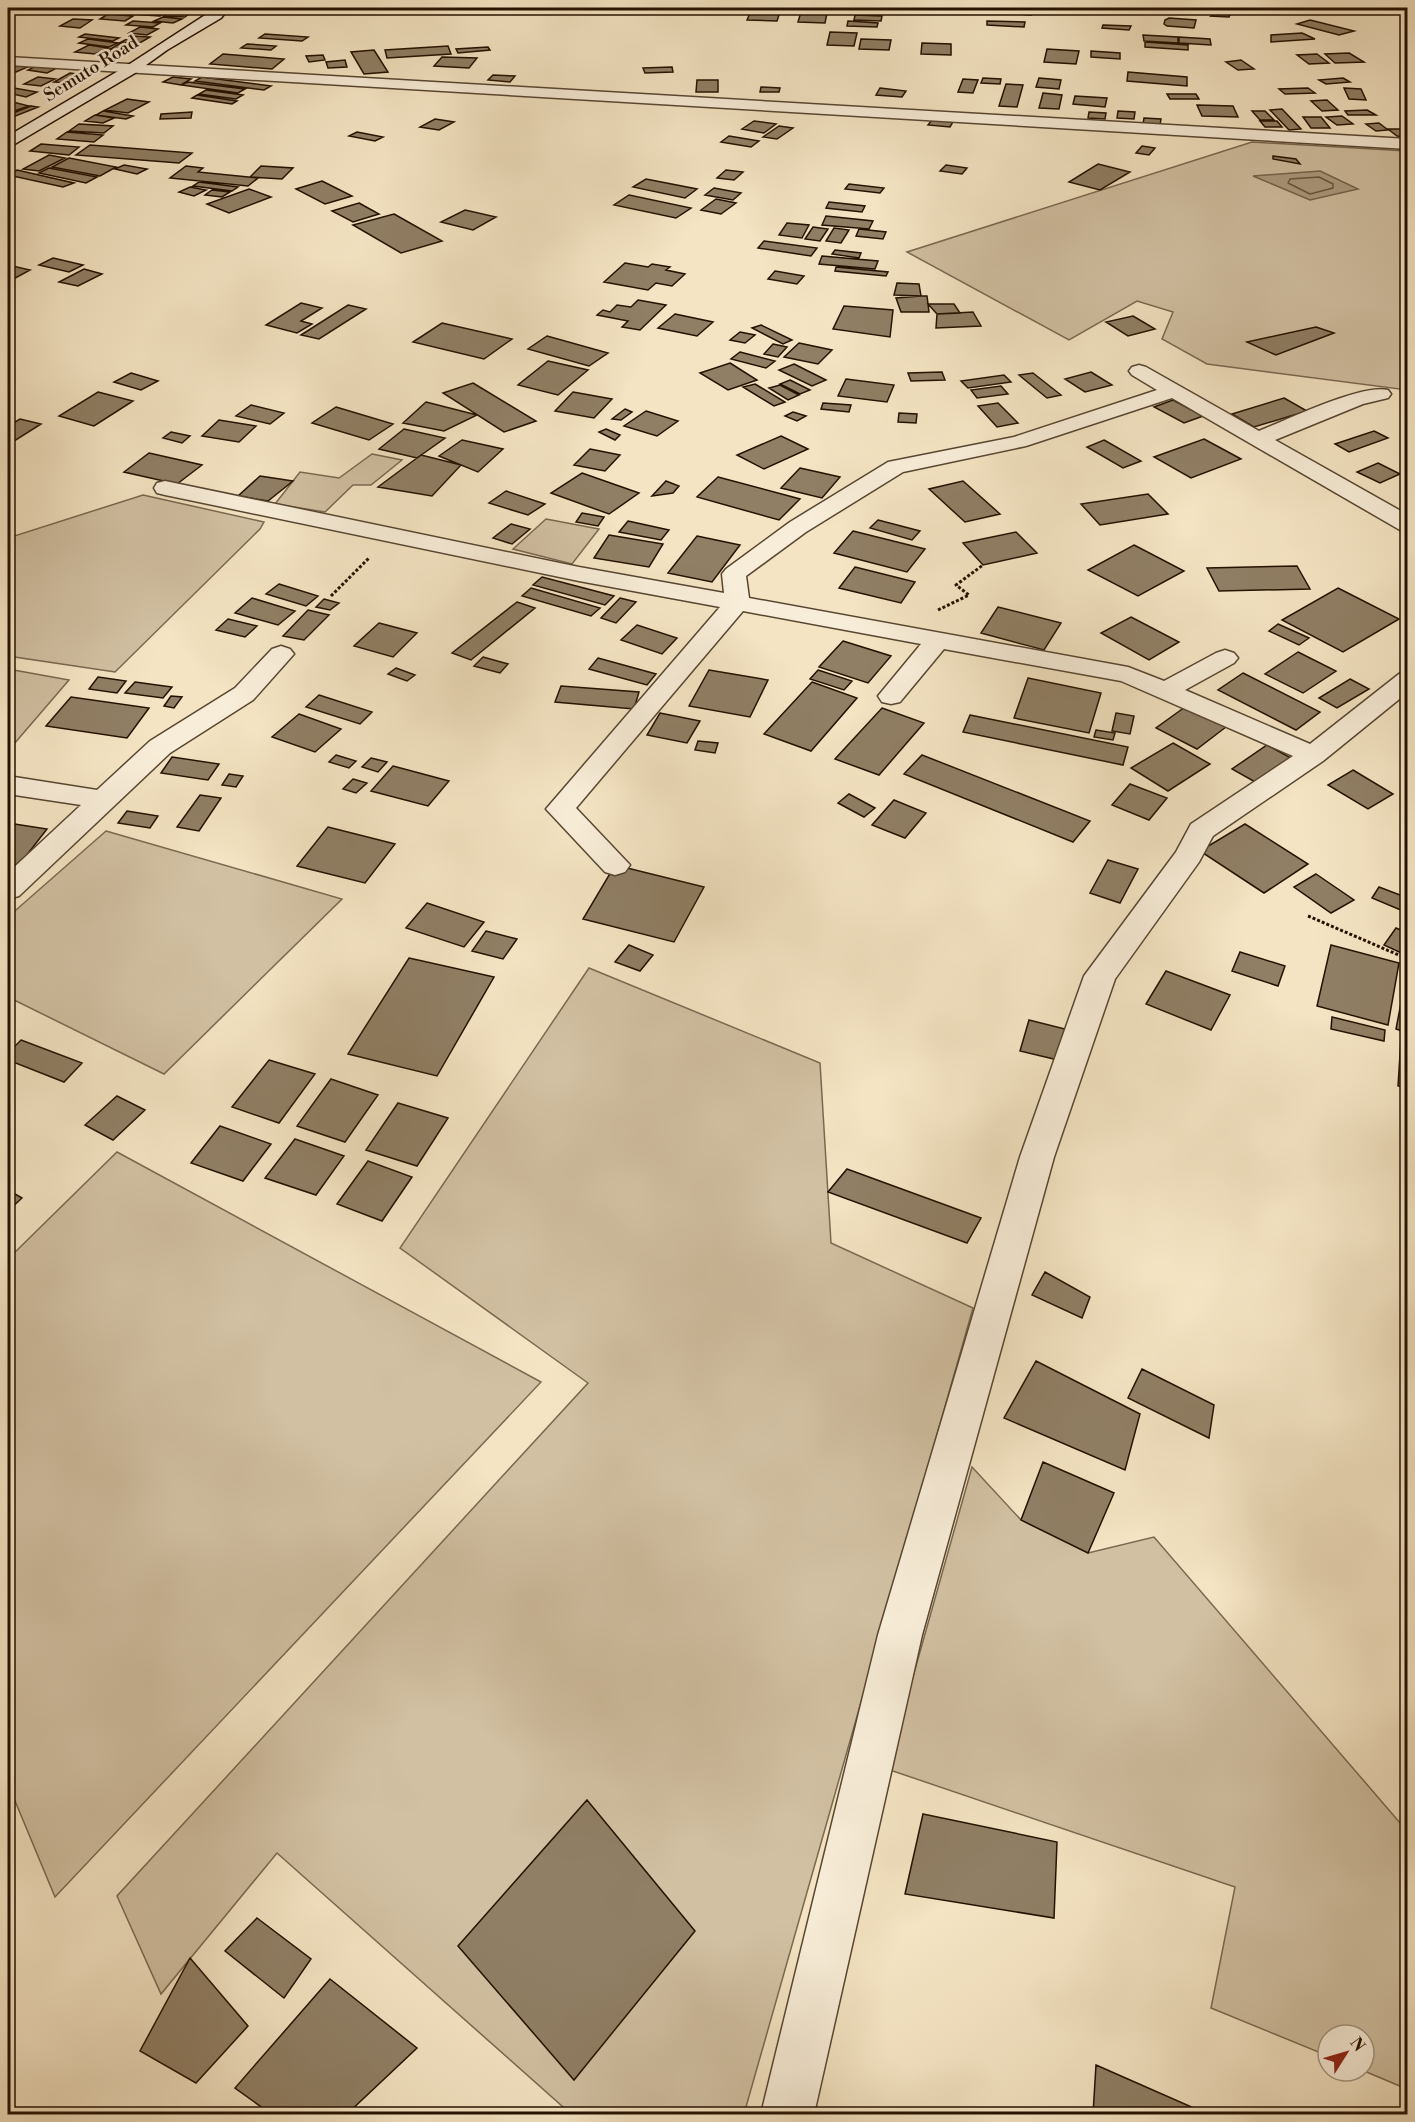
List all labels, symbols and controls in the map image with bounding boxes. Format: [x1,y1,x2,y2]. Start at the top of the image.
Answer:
street label: Semuto Road [39,30,143,107]
north arrow [1316,2023,1376,2083]
text: N [1345,2034,1369,2056]

